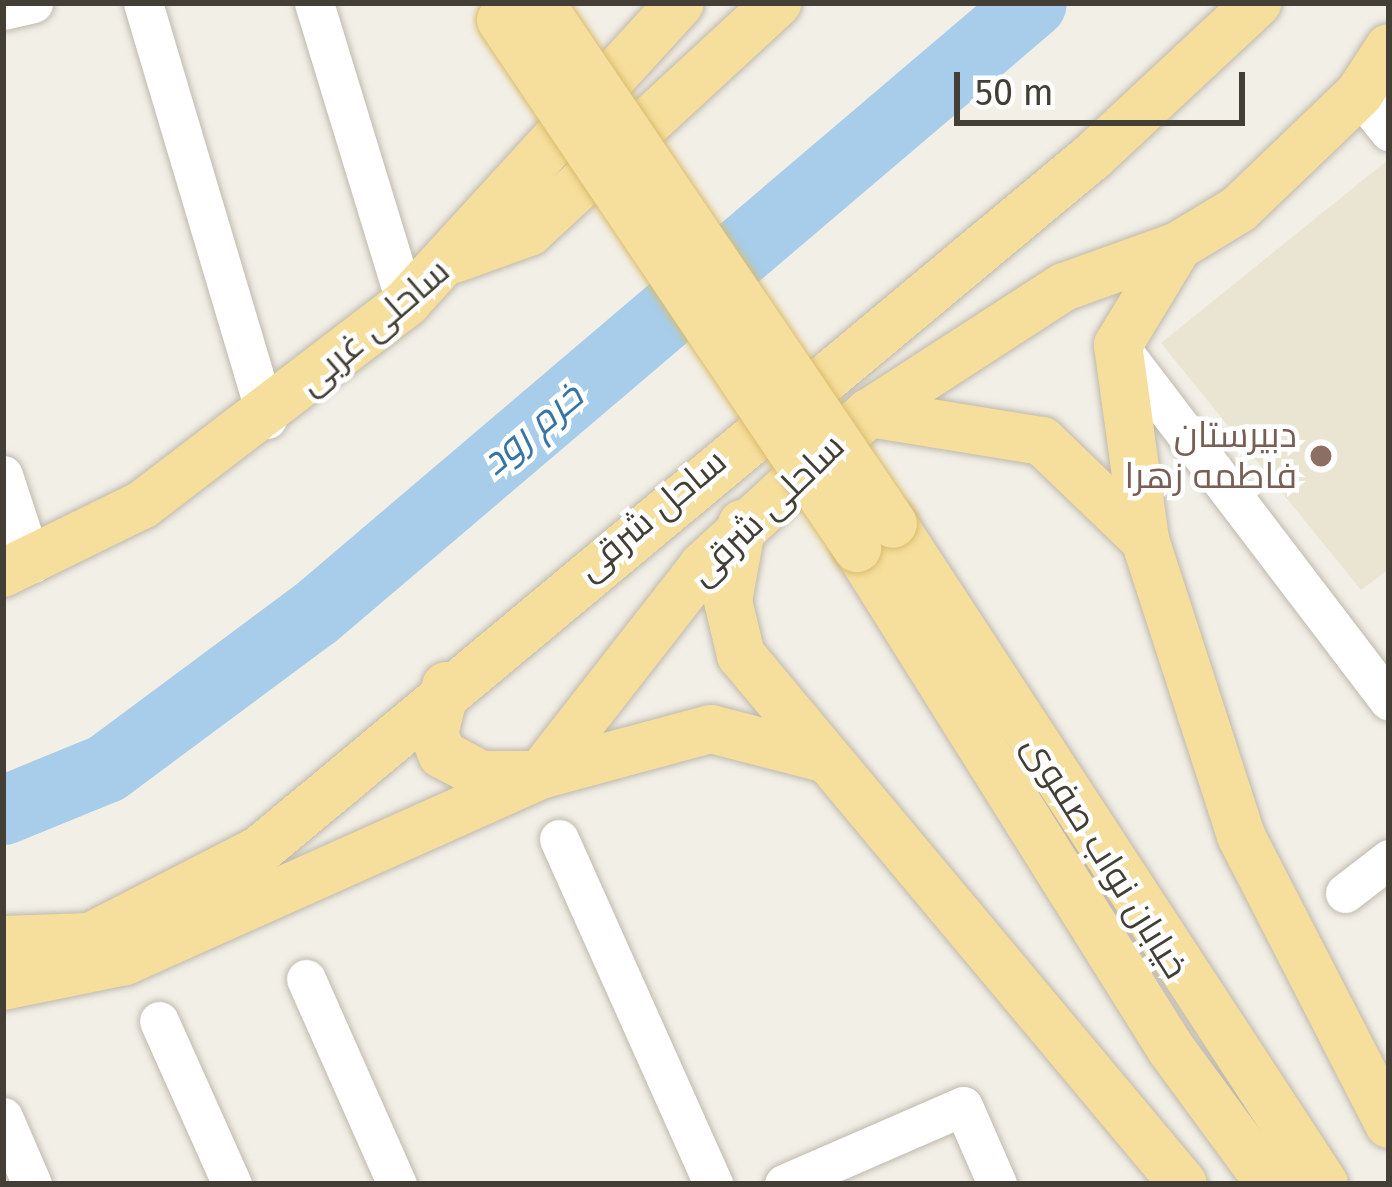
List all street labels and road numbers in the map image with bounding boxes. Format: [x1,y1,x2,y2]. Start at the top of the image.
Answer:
street label: ساحلی غربی [290,250,458,404]
street label: ساحلی شرقی [680,425,854,595]
street label: ساحل شرقی [569,440,735,590]
street label: خیابان نواب صفوی [1013,727,1197,987]

